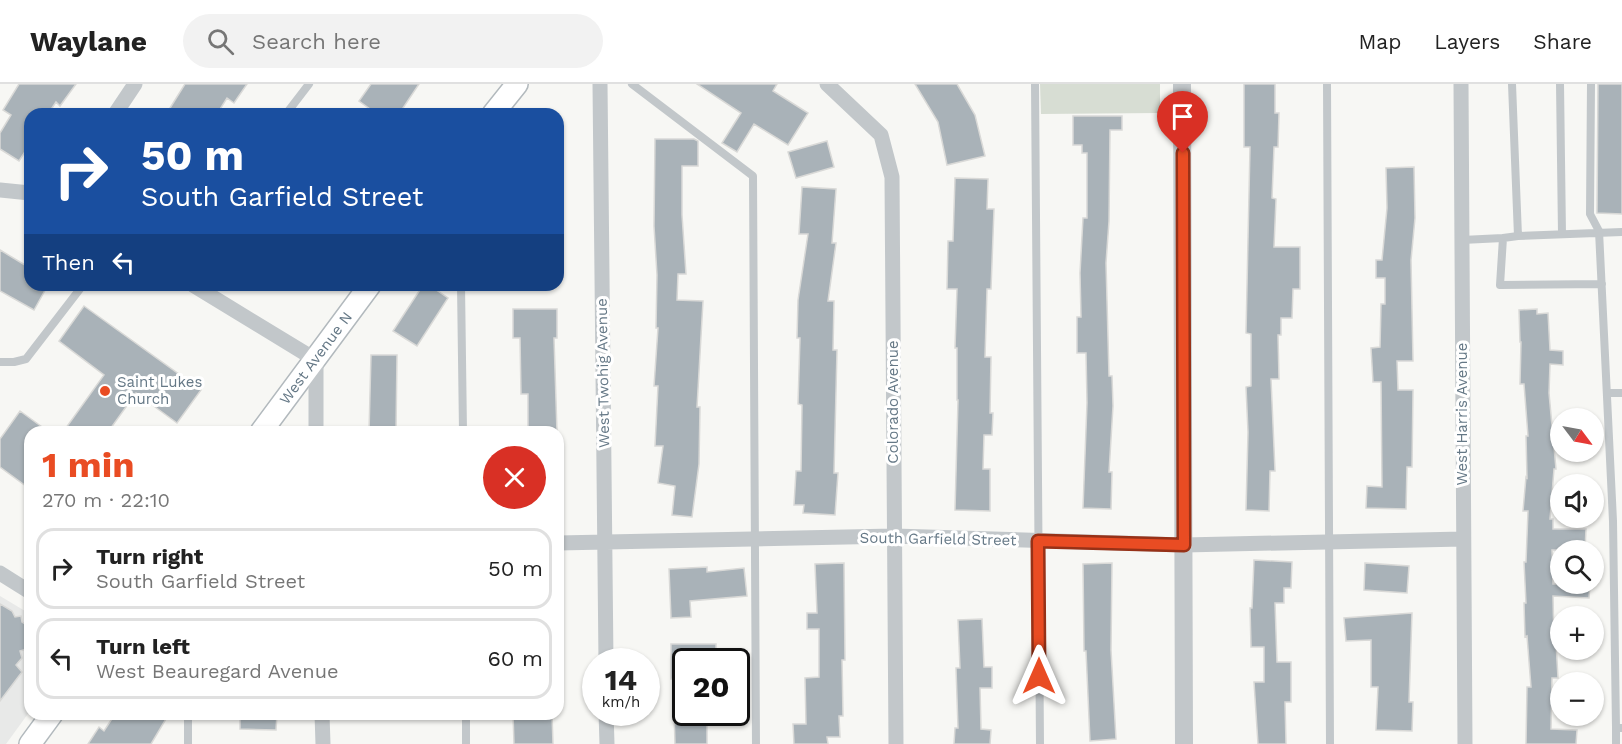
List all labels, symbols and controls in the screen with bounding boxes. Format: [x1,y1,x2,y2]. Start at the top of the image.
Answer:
search box [183,14,603,68]
text: Waylane [30,25,147,58]
icon: search [204,25,237,58]
text: Search here [252,29,381,54]
text: Map [1358,29,1401,54]
text: Layers [1434,29,1500,54]
text: Share [1533,29,1592,54]
pin [1157,91,1208,153]
icon: arrive [1166,100,1199,133]
text: 50 m [141,131,244,180]
icon: right [42,132,120,210]
text: South Garfield Street [141,181,423,213]
icon: left [107,246,140,279]
text: Then [42,250,95,275]
street label: West Twohig Avenue [593,298,613,448]
street label: West Avenue N [276,308,356,408]
street label: Colorado Avenue [884,340,902,464]
street label: West Harris Avenue [1453,343,1471,485]
place label: Saint Lukes Church [117,373,202,408]
marker: Saint Lukes Church [98,384,112,398]
north arrow [1550,408,1604,462]
map controls [1550,408,1604,726]
text: 1 min [42,444,134,486]
button: close [483,446,546,509]
button: sound [1550,474,1604,528]
text: 270 m · 22:10 [42,488,170,512]
street label: South Garfield Street [859,529,1017,549]
button: search [1550,540,1604,594]
text: Turn right [96,544,203,569]
icon: right [45,552,78,585]
text: 50 m [488,556,543,581]
text: South Garfield Street [96,569,305,593]
button: + [1550,606,1604,660]
text: Turn left [96,634,190,659]
icon: left [45,642,78,675]
position arrow [1007,644,1071,708]
text: 60 m [487,646,543,671]
speed limit sign: 20 [672,648,750,726]
text: West Beauregard Avenue [96,659,339,683]
text: 14 [605,662,637,697]
button: − [1550,672,1604,726]
text: km/h [602,693,640,711]

